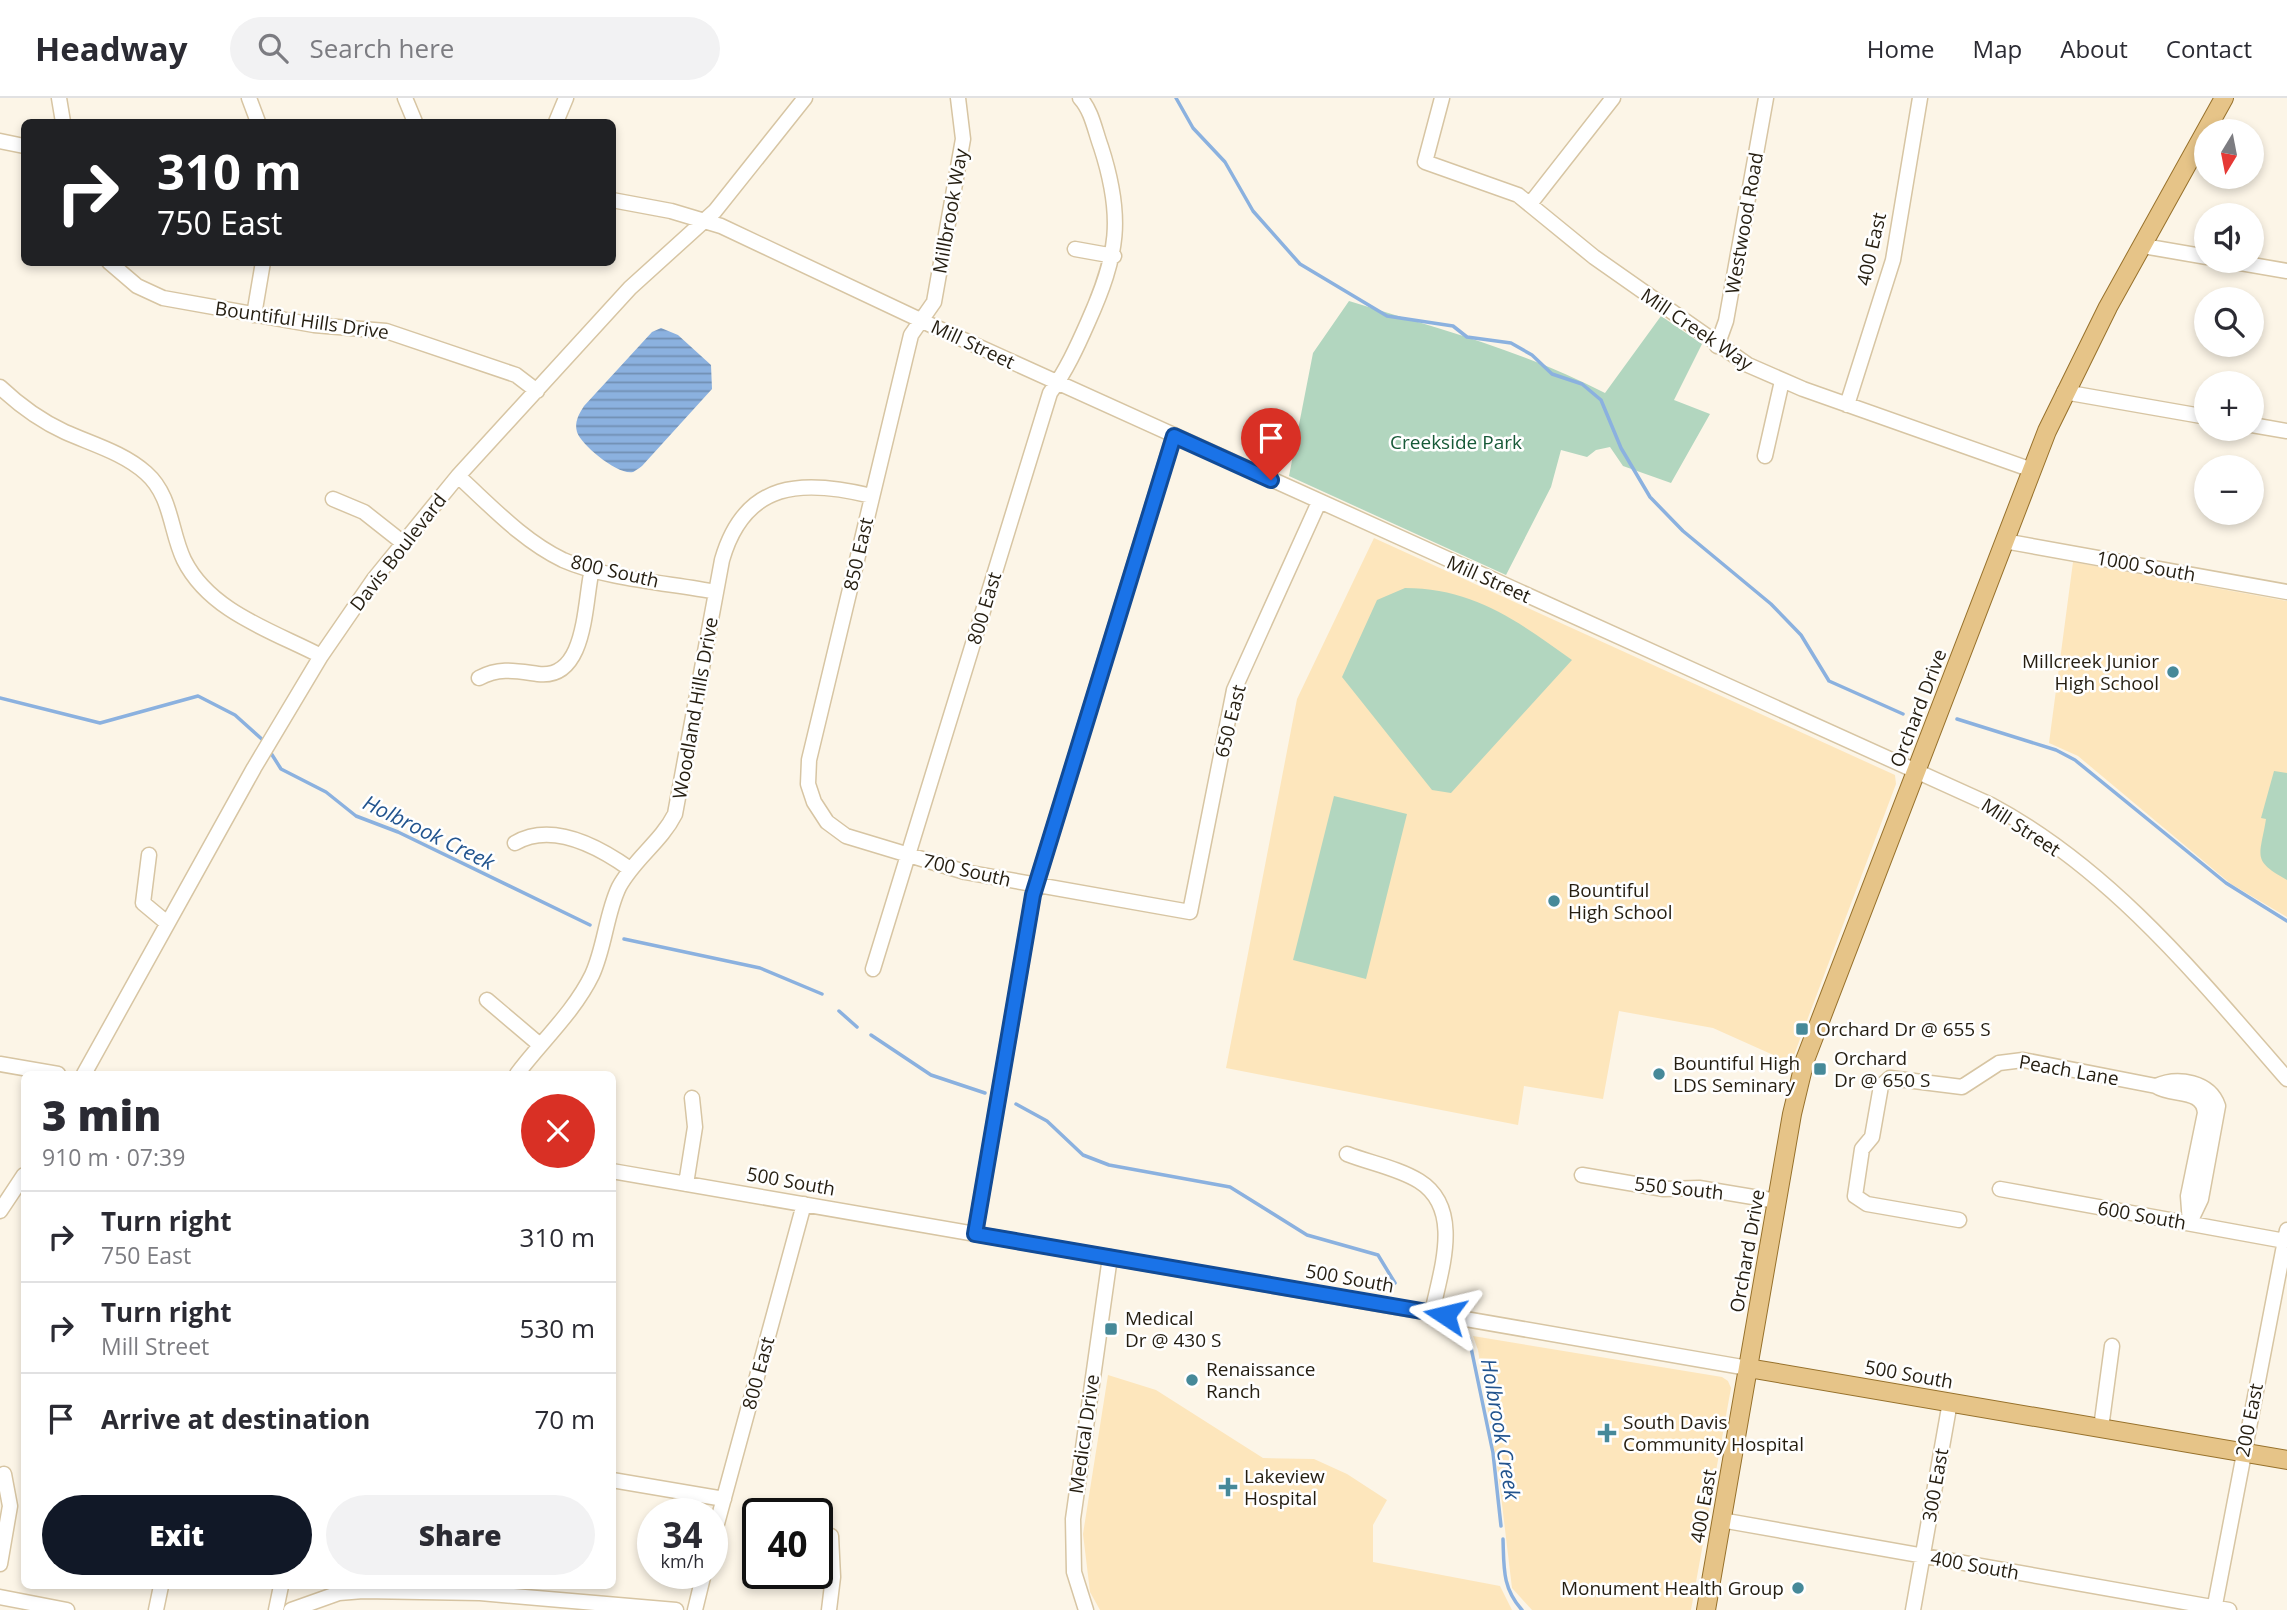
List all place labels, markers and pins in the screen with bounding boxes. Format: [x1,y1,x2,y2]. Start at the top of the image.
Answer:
pin [1241,408,1301,480]
place label: Millcreek Junior High School [2022,648,2159,696]
marker: Millcreek Junior High School [2165,664,2181,680]
place label: Bountiful High School [1568,877,1673,925]
marker: Bountiful High School [1546,893,1562,909]
place label: Orchard Dr @ 655 S [1816,1016,1991,1042]
marker: Orchard Dr @ 655 S [1794,1021,1810,1037]
place label: Orchard Dr @ 650 S [1834,1045,1930,1093]
place label: Bountiful High LDS Seminary [1673,1050,1800,1098]
marker: Orchard Dr @ 650 S [1812,1061,1828,1077]
marker: Bountiful High LDS Seminary [1651,1066,1667,1082]
place label: Medical Dr @ 430 S [1125,1305,1221,1353]
marker: Medical Dr @ 430 S [1103,1321,1119,1337]
place label: Renaissance Ranch [1206,1356,1316,1404]
marker: Renaissance Ranch [1184,1372,1200,1388]
place label: South Davis Community Hospital [1623,1409,1804,1457]
marker: South Davis Community Hospital [1597,1423,1617,1443]
place label: Lakeview Hospital [1244,1463,1325,1511]
marker: Lakeview Hospital [1218,1477,1238,1497]
place label: Monument Health Group [1561,1575,1784,1601]
marker: Monument Health Group [1790,1580,1806,1596]

